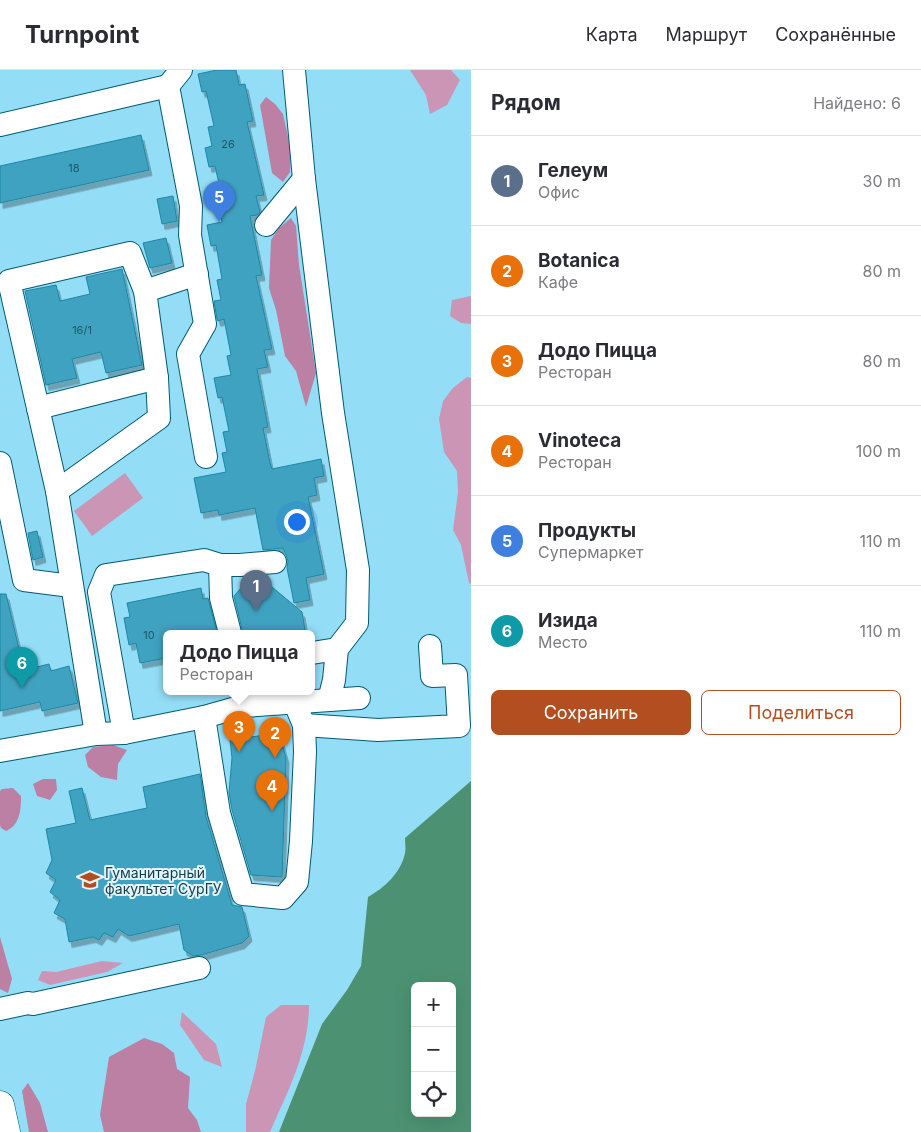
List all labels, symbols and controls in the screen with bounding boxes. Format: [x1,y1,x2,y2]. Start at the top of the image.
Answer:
text: Turnpoint [25,20,139,49]
text: Карта [586,24,638,45]
text: Маршрут [666,24,747,45]
text: Сохранённые [775,24,896,45]
text: Рядом [491,90,561,115]
text: Найдено: 6 [813,93,901,113]
house number: 26 [221,137,235,151]
text: Гелеум [538,159,608,182]
house number: 18 [68,161,80,175]
text: 1 [504,171,510,191]
text: 30 m [863,171,901,191]
pin: 5 [203,181,235,222]
text: Офис [538,182,580,202]
text: Botanica [538,249,620,272]
text: 2 [502,261,512,281]
text: 80 m [862,261,901,281]
text: Кафе [538,272,578,292]
house number: 16/1 [72,323,92,337]
text: Додо Пицца [538,339,657,362]
text: 3 [502,351,512,371]
text: 80 m [862,351,901,371]
text: Ресторан [538,362,612,382]
text: Vinoteca [538,429,621,452]
text: 4 [502,441,512,461]
text: 100 m [856,441,901,461]
text: Ресторан [538,452,612,472]
your location [284,509,310,535]
text: Продукты [538,519,636,542]
text: 5 [502,531,512,551]
text: 110 m [859,531,901,551]
text: Супермаркет [538,542,643,562]
pin: 1 [240,570,272,611]
text: Изида [538,609,598,632]
text: 6 [502,621,512,641]
text: 110 m [859,621,901,641]
house number: 10 [143,628,155,642]
popup [163,630,315,695]
text: Место [538,632,588,652]
text: Додо Пицца [180,641,298,664]
pin: 6 [6,647,38,688]
text: Ресторан [180,664,253,684]
button: Сохранить [491,690,691,735]
button: Поделиться [701,690,901,735]
pin: 3 [223,711,255,752]
pin: 2 [259,717,291,758]
pin: 4 [256,770,288,811]
place label: Гуманитарный факультет СурГУ [105,864,222,897]
school or university icon: Гуманитарный факультет СурГУ [79,869,101,891]
map controls [411,982,456,1117]
button: + [411,982,456,1027]
button: − [411,1027,456,1072]
button: locate [411,1072,456,1117]

